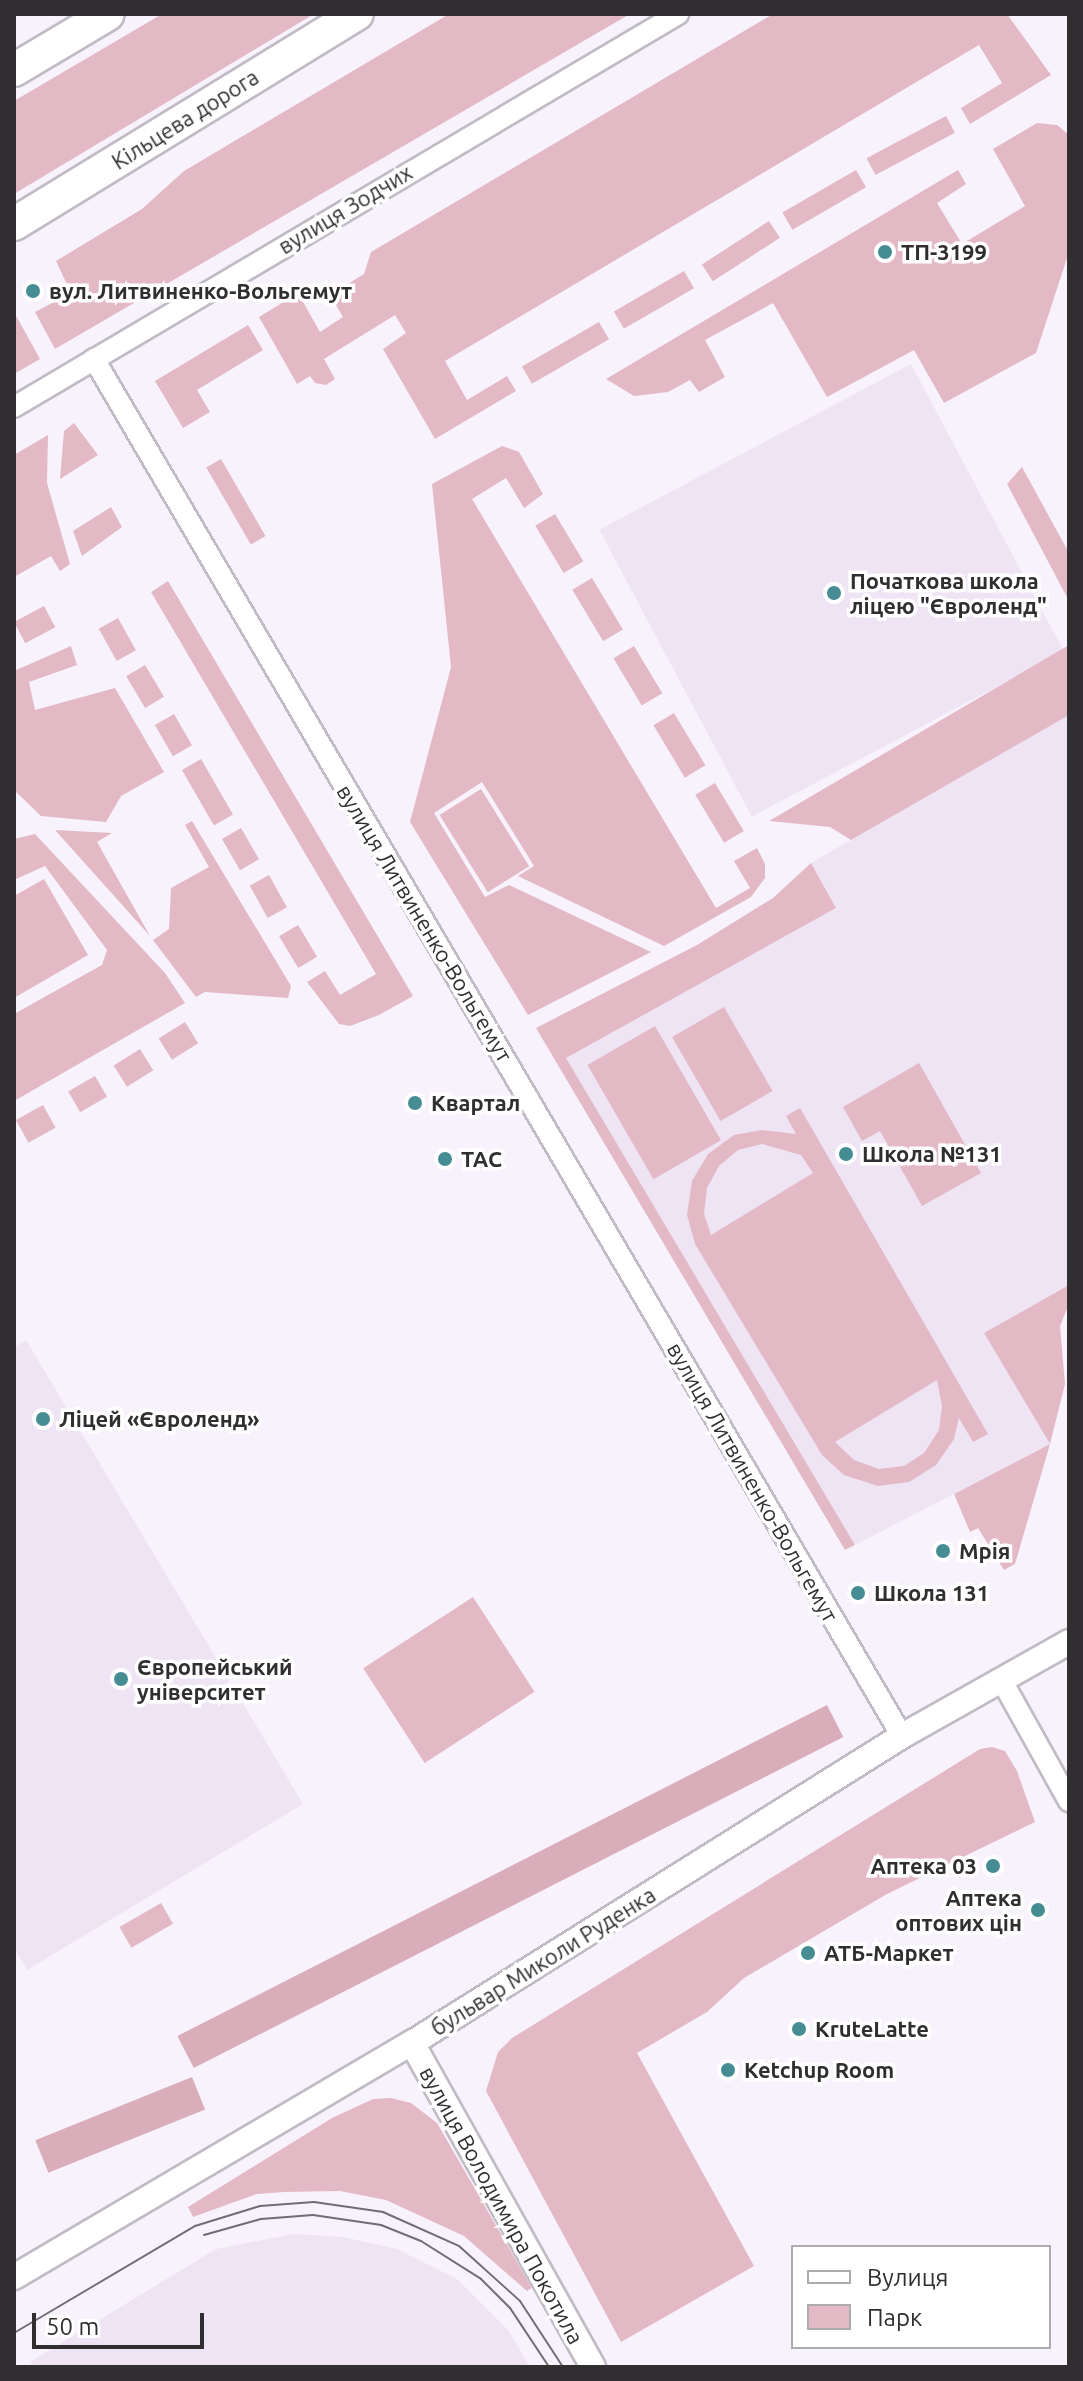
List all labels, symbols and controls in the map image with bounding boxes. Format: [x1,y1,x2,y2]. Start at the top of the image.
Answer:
street label: Кільцева дорога [107,63,263,175]
street label: вулиця Зодчих [273,159,417,259]
place label: ТП-3199 [901,239,987,265]
marker: ТП-3199 [876,243,894,261]
place label: вул. Литвиненко-Вольгемут [49,278,352,304]
marker: вул. Литвиненко-Вольгемут [24,282,42,300]
place label: Початкова школа ліцею "Євроленд" [850,567,1047,618]
marker: Початкова школа ліцею "Євроленд" [825,584,843,602]
street label: вулиця Литвиненко-Вольгемут [332,780,518,1066]
place label: Квартал [431,1090,520,1116]
marker: Квартал [406,1094,424,1112]
place label: Школа №131 [862,1141,1002,1167]
marker: Школа №131 [837,1145,855,1163]
place label: ТАС [461,1146,502,1172]
marker: ТАС [436,1150,454,1168]
street label: вулиця Литвиненко-Вольгемут [662,1338,844,1626]
place label: Ліцей «Євроленд» [59,1406,259,1432]
marker: Ліцей «Євроленд» [34,1410,52,1428]
place label: Мрія [959,1538,1010,1564]
marker: Мрія [934,1542,952,1560]
place label: Школа 131 [874,1580,989,1606]
marker: Школа 131 [849,1584,867,1602]
place label: Європейський університет [137,1653,293,1704]
marker: Європейський університет [112,1670,130,1688]
place label: Аптека 03 [871,1853,977,1879]
marker: Аптека 03 [984,1857,1002,1875]
street label: бульвар Миколи Руденка [426,1881,660,2041]
place label: Аптека оптових цін [895,1884,1022,1936]
marker: Аптека оптових цін [1029,1901,1047,1919]
place label: АТБ-Маркет [824,1940,954,1966]
marker: АТБ-Маркет [799,1944,817,1962]
place label: KruteLatte [815,2016,929,2042]
marker: KruteLatte [790,2020,808,2038]
place label: Ketchup Room [744,2057,894,2083]
marker: Ketchup Room [719,2061,737,2079]
street label: вулиця Володимира Покотила [414,2062,590,2348]
legend [791,2245,1051,2349]
text: Вулиця [867,2264,949,2291]
scale bar [36,2297,208,2347]
text: Парк [867,2304,922,2331]
text: 50 m [46,2313,99,2340]

